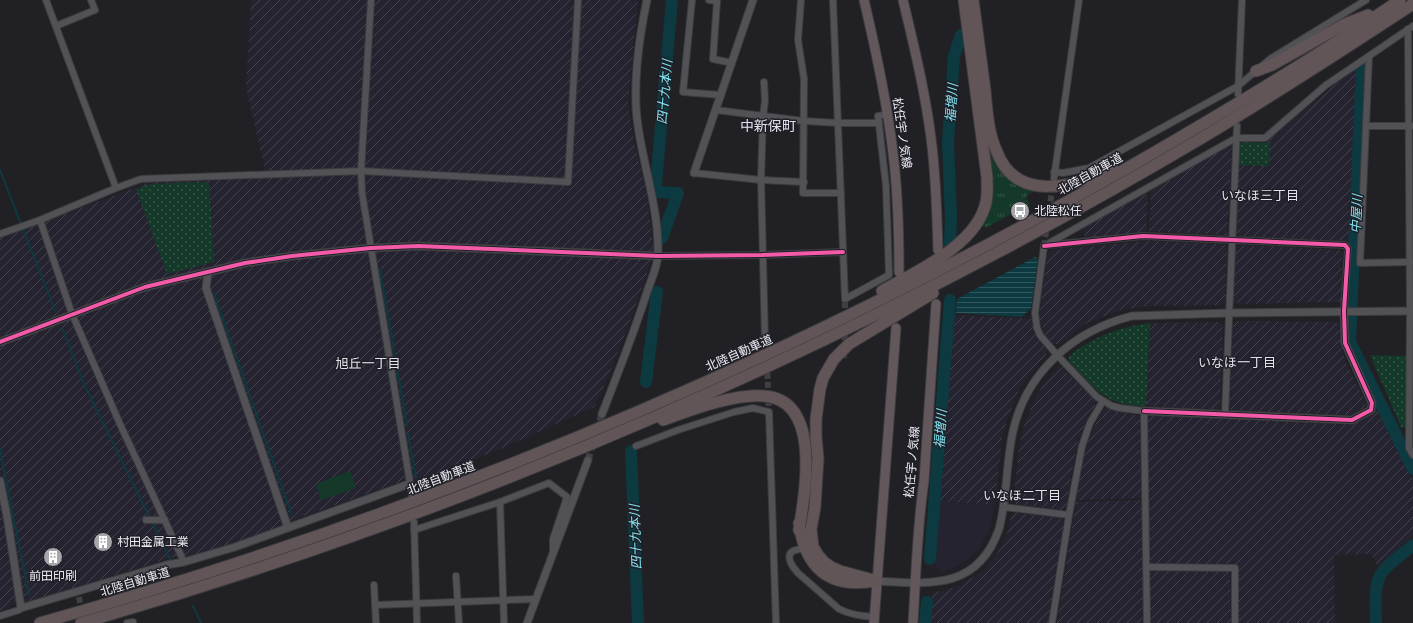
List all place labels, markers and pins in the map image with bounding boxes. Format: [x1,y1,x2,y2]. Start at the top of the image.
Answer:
bus stop icon: 北陸松任 [1009,200,1031,222]
place label: 北陸松任 [1034,204,1082,217]
building icon: 村田金属工業 [92,531,114,553]
place label: 村田金属工業 [117,535,189,548]
building icon: 前田印刷 [42,546,64,568]
place label: 前田印刷 [29,569,77,582]

